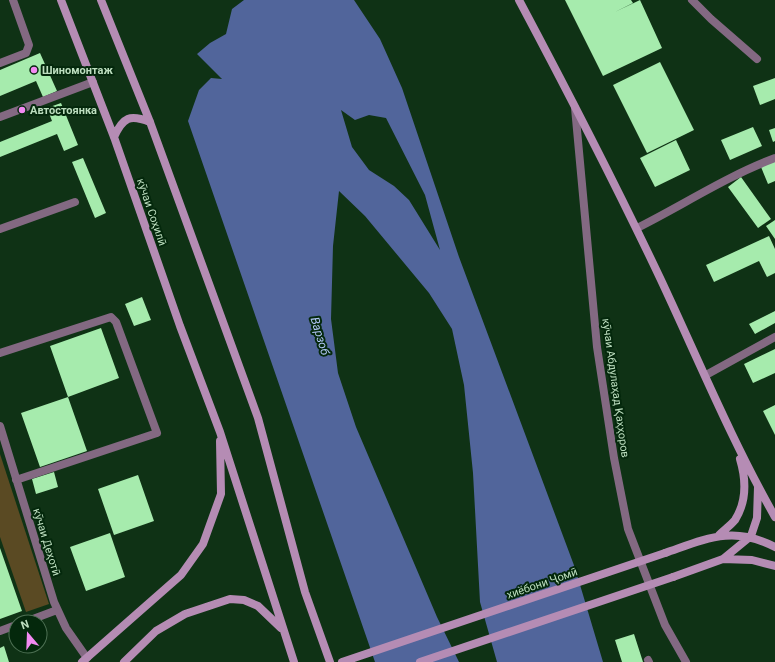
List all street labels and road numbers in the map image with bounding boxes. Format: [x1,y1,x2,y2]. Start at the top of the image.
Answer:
street label: кӯчаи Соҳилӣ [134,177,169,248]
street label: кӯчаи Абдулаҳад Қаҳҳоров [599,318,632,459]
street label: кӯчаи Деҳотӣ [30,507,63,577]
street label: хиёбони Ҷомӣ [505,565,579,602]

